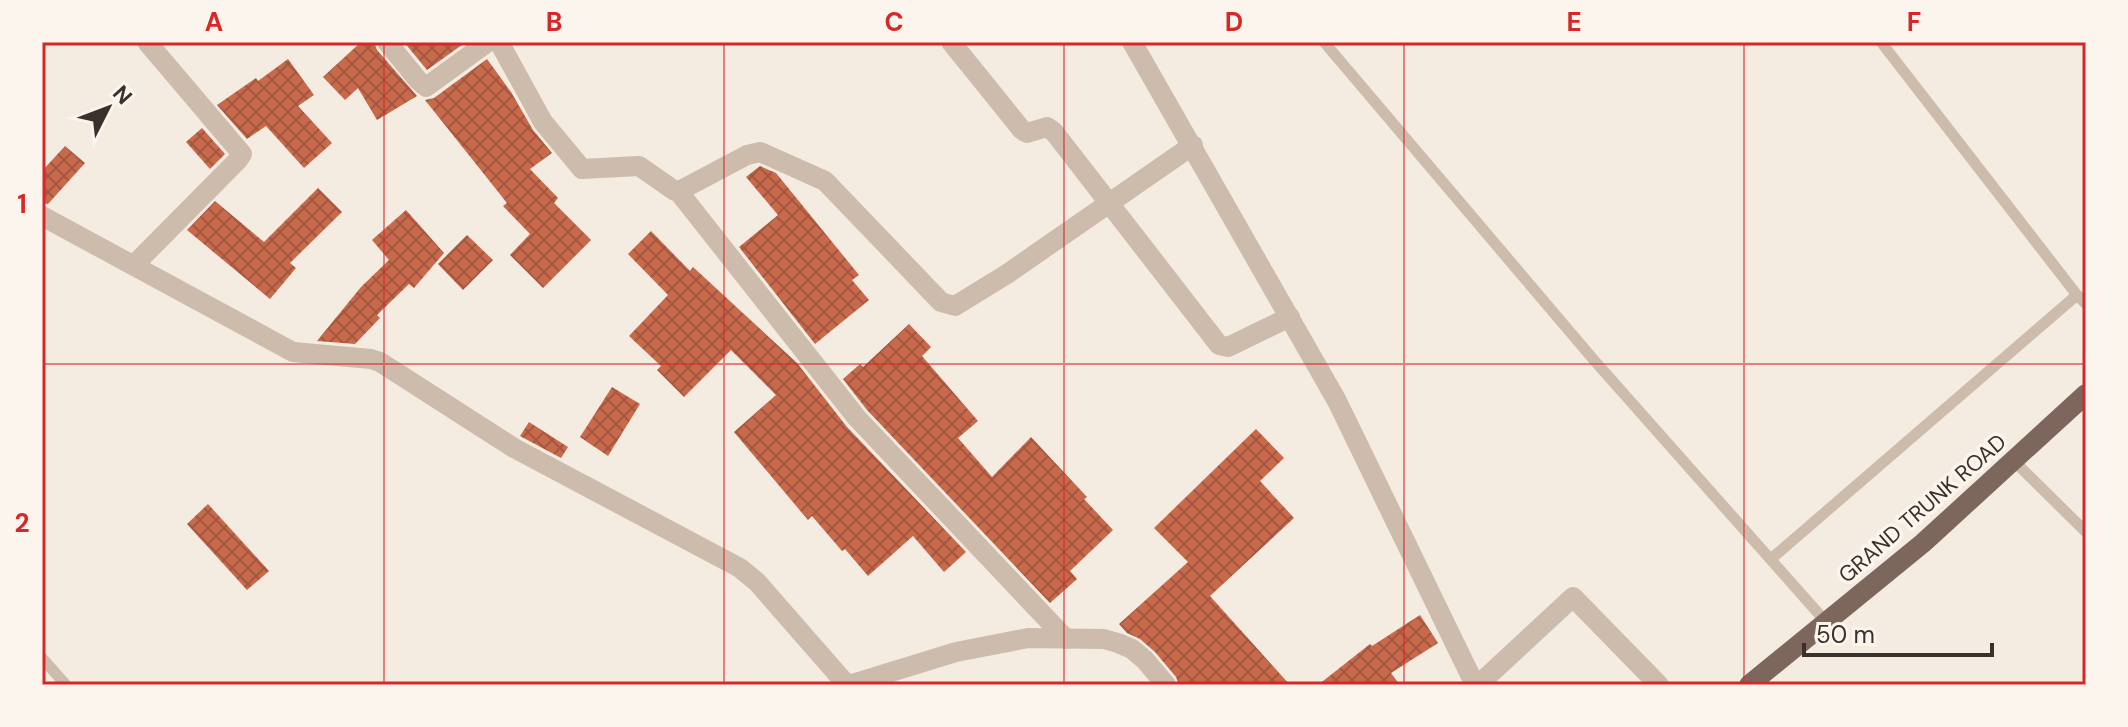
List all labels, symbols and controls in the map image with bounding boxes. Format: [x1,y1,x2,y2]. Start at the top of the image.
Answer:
text: A [205,5,223,39]
text: B [546,5,562,39]
text: C [884,5,904,39]
text: D [1225,5,1243,39]
text: E [1566,5,1582,39]
text: F [1907,5,1921,39]
north arrow [68,68,148,148]
text: N [106,79,139,111]
text: 1 [17,187,27,221]
street label: GRAND TRUNK ROAD [1832,428,2012,589]
text: 2 [14,506,30,540]
scale bar [1804,607,1992,657]
text: 50 m [1816,619,1875,650]

